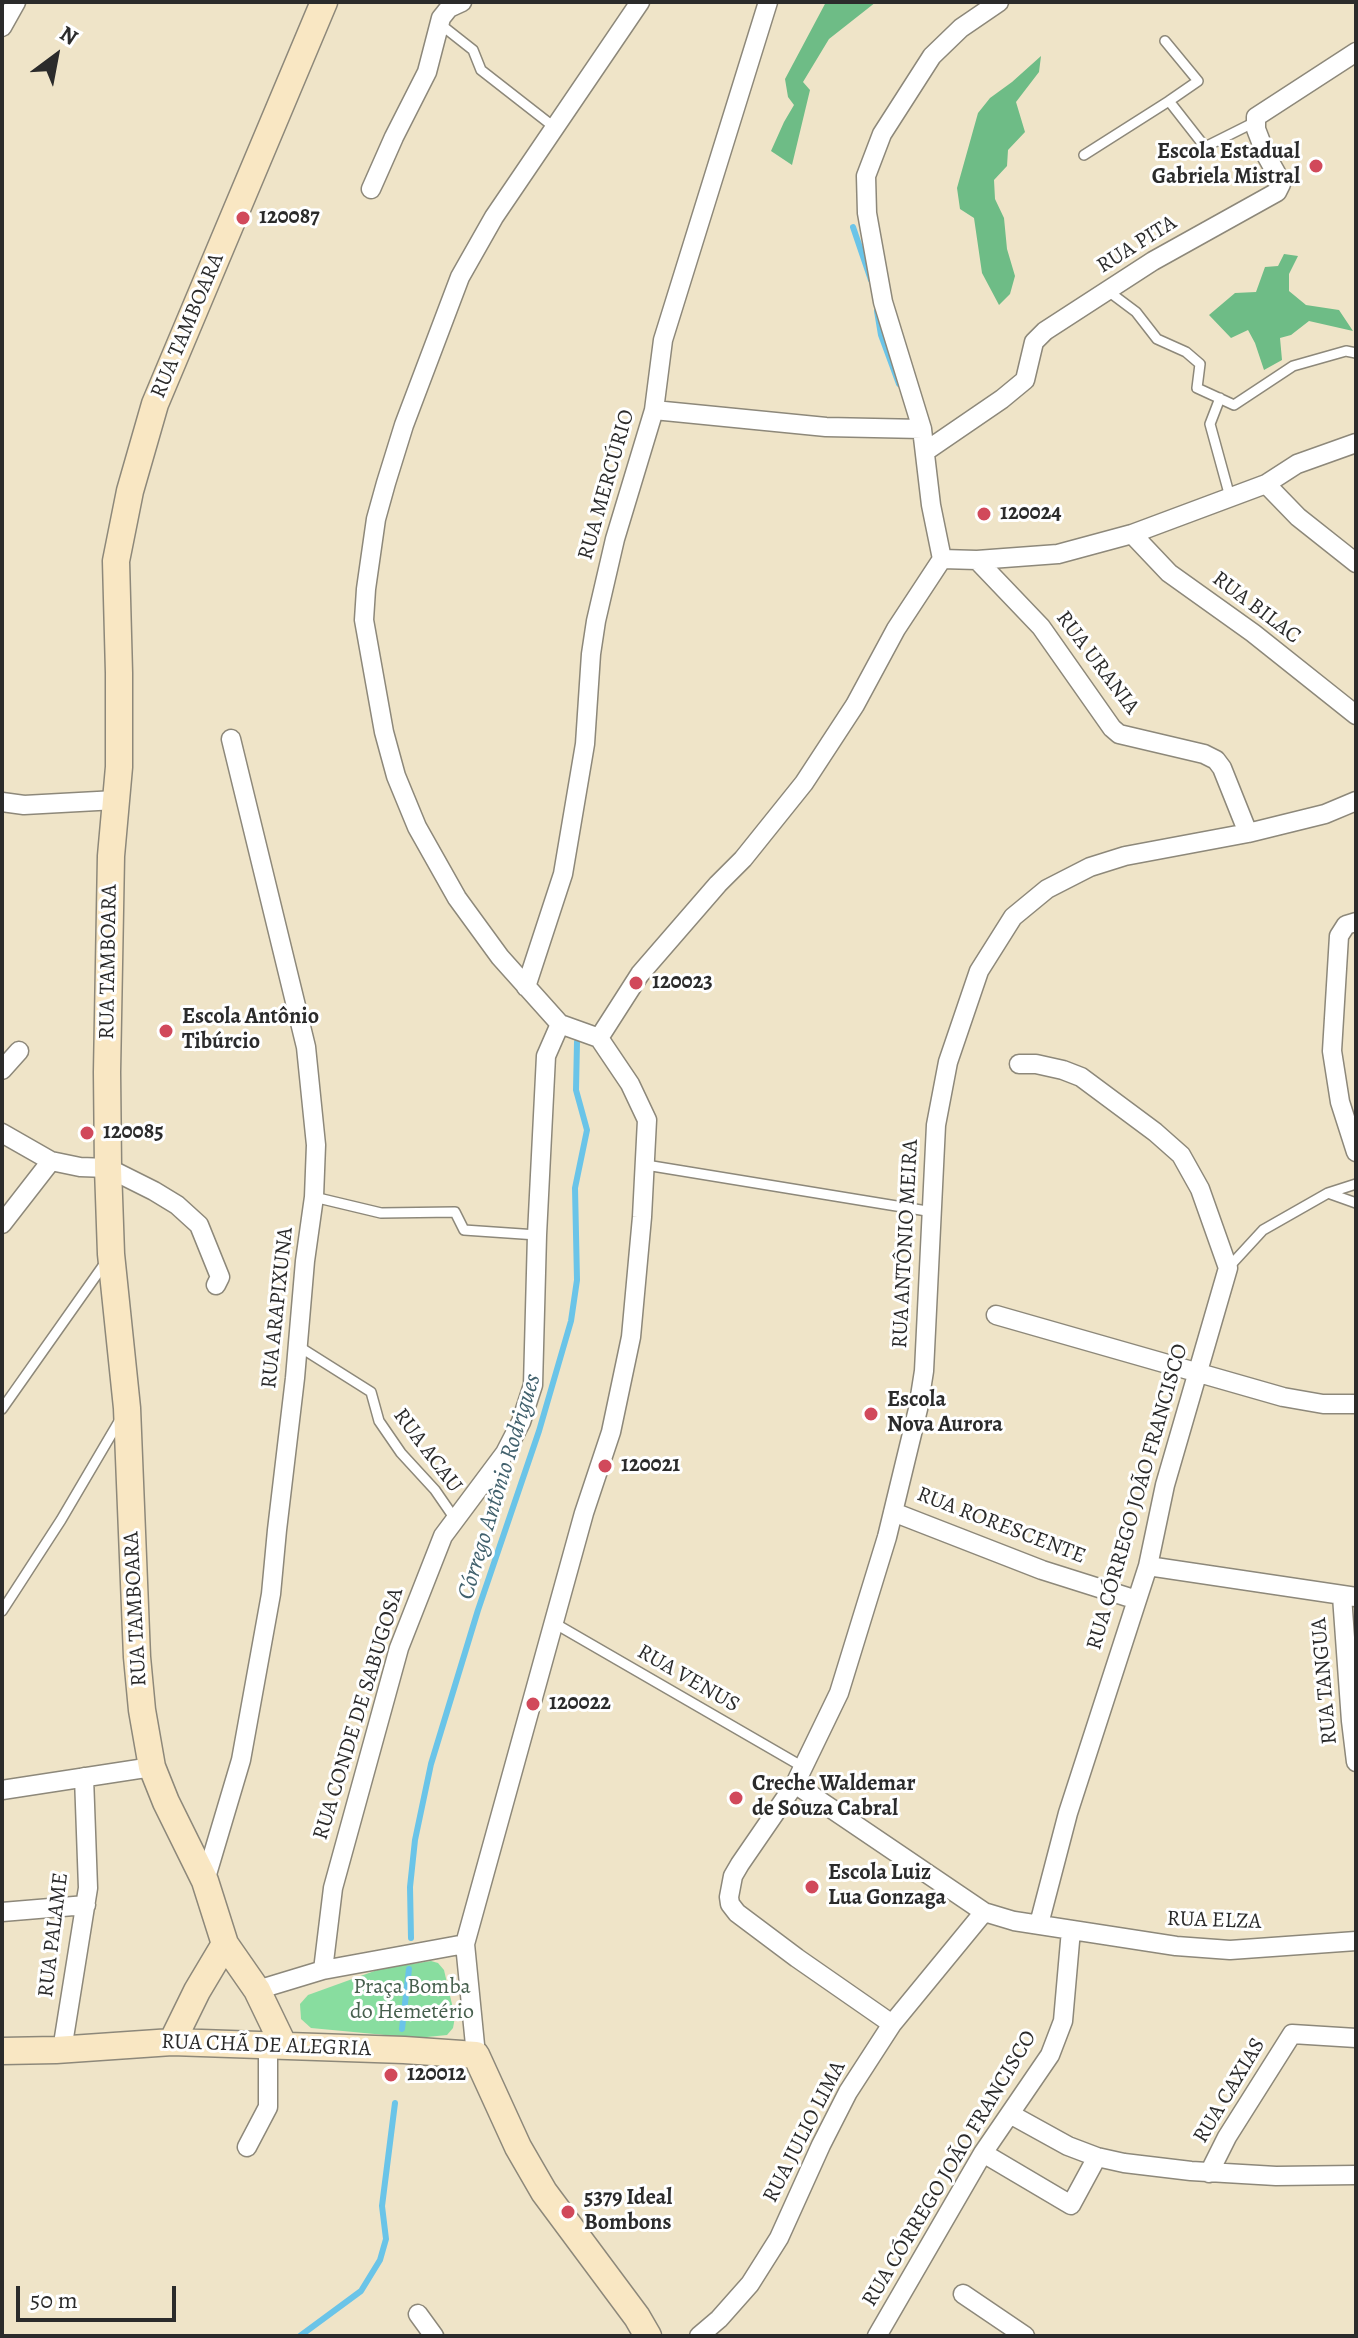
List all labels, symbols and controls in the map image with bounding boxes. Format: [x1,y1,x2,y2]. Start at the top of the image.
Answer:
north arrow [16,16,96,96]
text: N [54,19,83,53]
place label: Escola Estadual Gabriela Mistral [1152,140,1300,192]
marker: Escola Estadual Gabriela Mistral [1307,157,1325,175]
place label: 120087 [259,205,320,231]
marker: 120087 [234,209,252,227]
street label: RUA PITA [1092,210,1182,280]
street label: RUA TAMBOARA [146,249,230,403]
street label: RUA MERCÚRIO [573,407,641,563]
place label: 120024 [1000,501,1062,527]
marker: 120024 [975,505,993,523]
street label: RUA BILAC [1206,566,1306,650]
street label: RUA URANIA [1050,606,1144,720]
street label: RUA TAMBOARA [94,884,124,1040]
place label: 120023 [652,970,713,996]
marker: 120023 [627,974,645,992]
place label: Escola Antônio Tibúrcio [182,1005,319,1056]
marker: Escola Antônio Tibúrcio [157,1022,175,1040]
place label: 120085 [103,1120,164,1146]
marker: 120085 [78,1124,96,1142]
street label: RUA ANTÔNIO MEIRA [887,1139,925,1349]
street label: RUA ARAPIXUNA [256,1226,300,1390]
street label: RUA CÓRREGO JOÃO FRANCISCO [1082,1341,1194,1653]
water label: Córrego Antônio Rodrigues [452,1371,548,1603]
place label: Escola Nova Aurora [887,1388,1003,1440]
street label: RUA ACAU [387,1404,467,1498]
marker: Escola Nova Aurora [862,1405,880,1423]
place label: 120021 [621,1453,680,1479]
marker: 120021 [596,1457,614,1475]
street label: RUA RORESCENTE [913,1482,1089,1570]
street label: RUA TAMBOARA [119,1531,153,1687]
street label: RUA CONDE DE SABUGOSA [308,1585,410,1843]
street label: RUA TANGUA [1306,1616,1344,1746]
street label: RUA VENUS [632,1639,744,1719]
place label: 120022 [549,1691,611,1717]
marker: 120022 [524,1695,542,1713]
place label: Creche Waldemar de Souza Cabral [752,1772,916,1824]
marker: Creche Waldemar de Souza Cabral [727,1789,745,1807]
place label: Escola Luiz Lua Gonzaga [828,1861,946,1912]
street label: RUA PALAME [33,1871,75,1999]
marker: Escola Luiz Lua Gonzaga [803,1878,821,1896]
street label: RUA ELZA [1166,1906,1262,1936]
park label: Praça Bomba do Hemetério [350,1975,474,2026]
street label: RUA CÓRREGO JOÃO FRANCISCO [857,2026,1043,2312]
street label: RUA CHÃ DE ALEGRIA [161,2029,371,2063]
street label: RUA CAXIAS [1188,2034,1272,2148]
street label: RUA JULIO LIMA [758,2057,852,2207]
place label: 120012 [407,2062,466,2088]
marker: 120012 [382,2066,400,2084]
place label: 5379 Ideal Bombons [584,2186,672,2238]
marker: 5379 Ideal Bombons [559,2203,577,2221]
scale bar [20,2270,180,2320]
text: 50 m [30,2284,78,2316]

